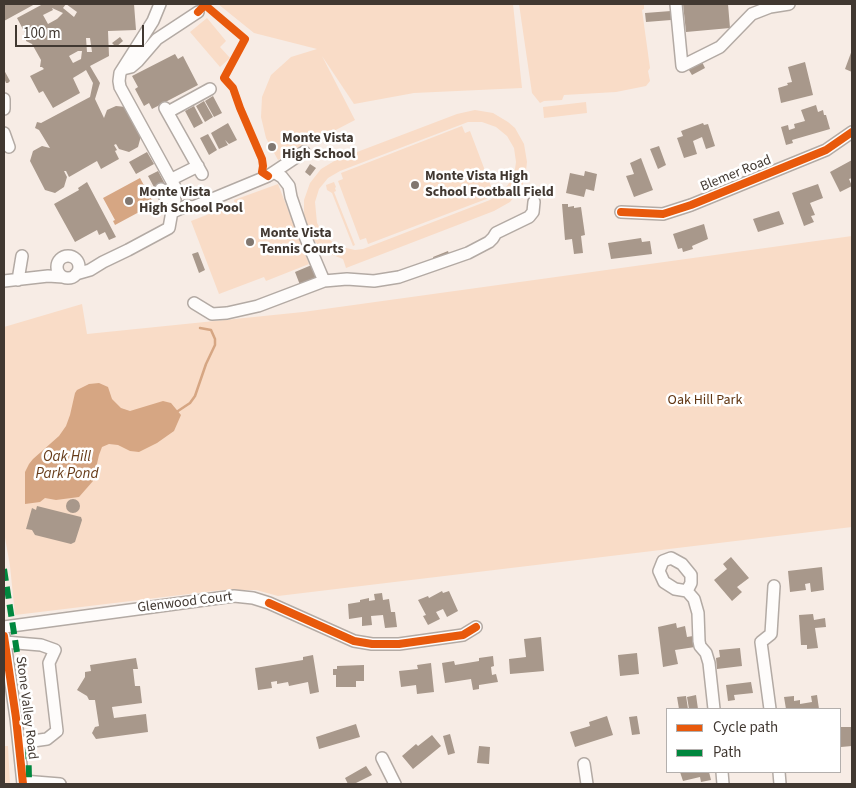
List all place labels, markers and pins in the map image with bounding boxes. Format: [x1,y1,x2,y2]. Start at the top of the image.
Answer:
place label: Monte Vista High School [282,131,355,164]
marker: Monte Vista High School [266,141,278,153]
place label: Monte Vista High School Football Field [425,169,554,202]
marker: Monte Vista High School Football Field [409,179,421,191]
place label: Monte Vista High School Pool [139,185,243,218]
marker: Monte Vista High School Pool [123,195,135,207]
place label: Monte Vista Tennis Courts [260,226,344,258]
marker: Monte Vista Tennis Courts [244,236,256,248]

